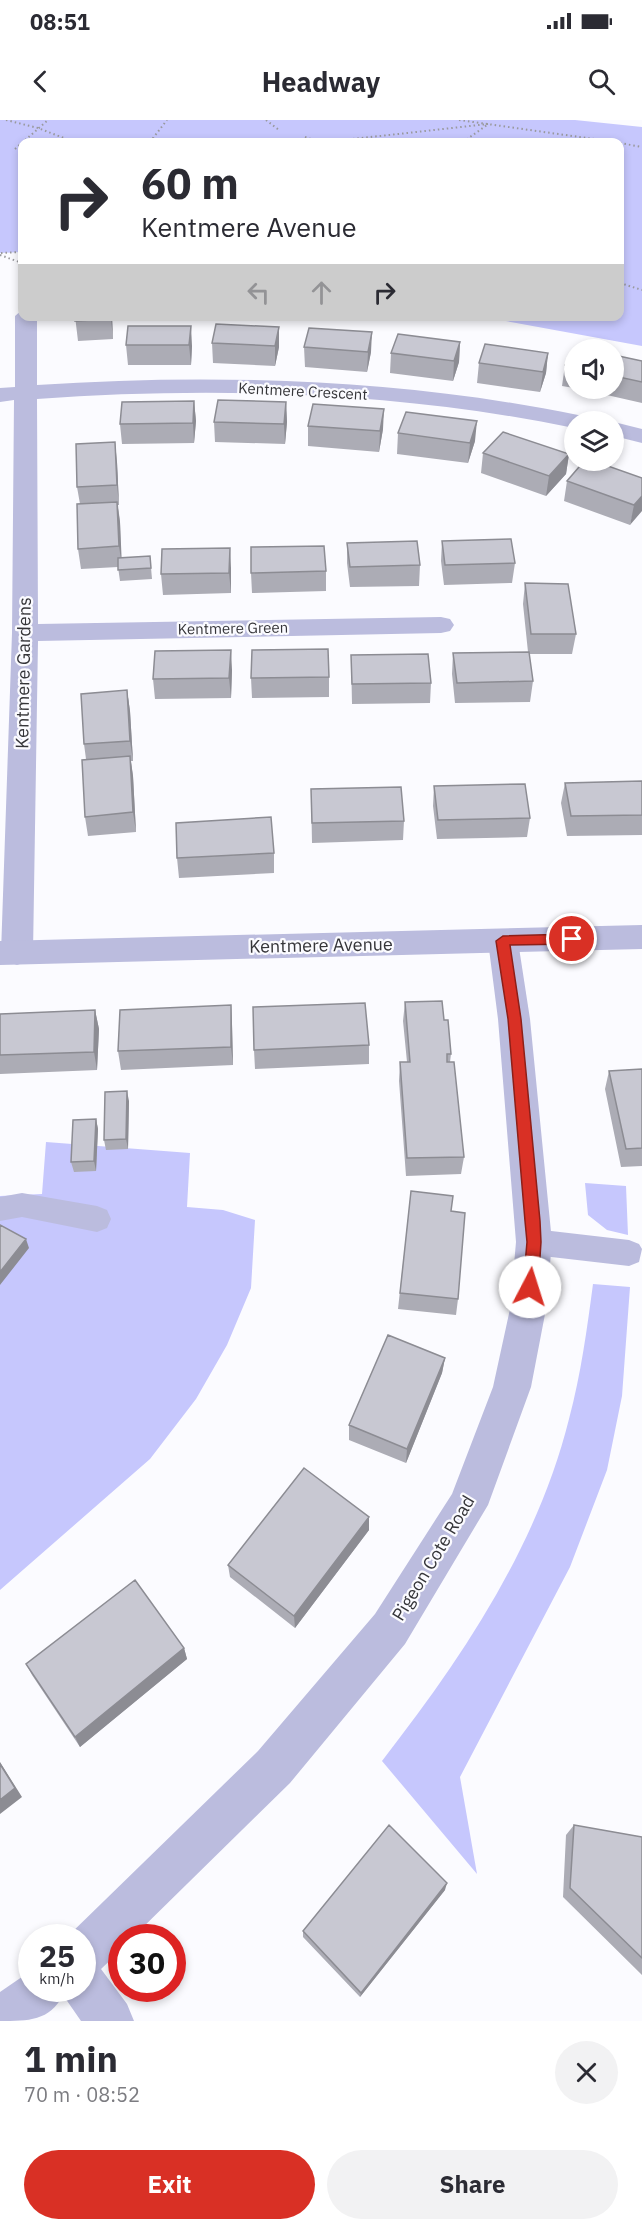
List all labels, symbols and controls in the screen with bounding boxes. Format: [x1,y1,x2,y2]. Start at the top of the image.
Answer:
text: 08:51 [30,7,90,36]
text: Headway [262,64,380,99]
icon: back [24,65,57,98]
icon: search [585,65,618,98]
text: 60 m [141,156,239,211]
icon: right [42,162,120,240]
text: Kentmere Avenue [141,209,357,244]
icon: left [242,276,275,309]
icon: ahead [305,276,338,309]
icon: right [368,276,401,309]
map controls [564,339,624,471]
button: sound [564,339,624,399]
street label: Kentmere Crescent [238,378,368,404]
button: layers [564,411,624,471]
street label: Kentmere Gardens [10,597,36,749]
street label: Kentmere Green [178,618,288,638]
pin [546,913,597,964]
icon: arrive [555,922,588,955]
street label: Kentmere Avenue [249,932,393,958]
position arrow [498,1255,562,1319]
street label: Pigeon Cote Road [387,1491,479,1625]
speed limit sign: 30 [108,1924,186,2002]
text: 25 [39,1936,75,1975]
text: km/h [39,1969,75,1988]
text: 1 min [24,2035,118,2082]
button: close [555,2041,618,2104]
text: 70 m · 08:52 [24,2081,140,2108]
button: Exit [24,2150,315,2219]
button: Share [327,2150,618,2219]

